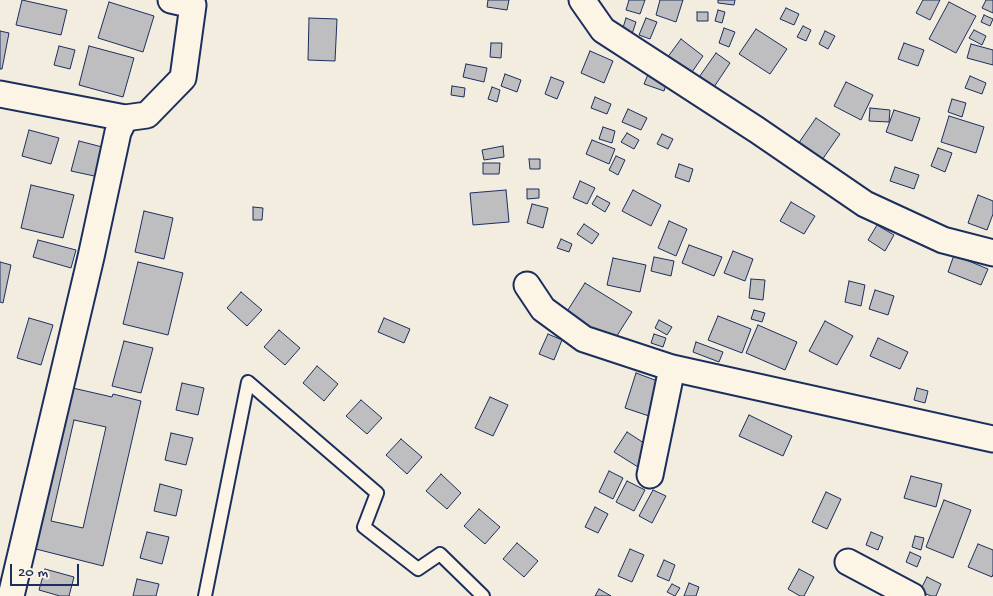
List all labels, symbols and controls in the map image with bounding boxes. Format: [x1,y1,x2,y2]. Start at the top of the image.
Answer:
scale bar [12,554,81,586]
text: 20 m [18,564,48,582]

